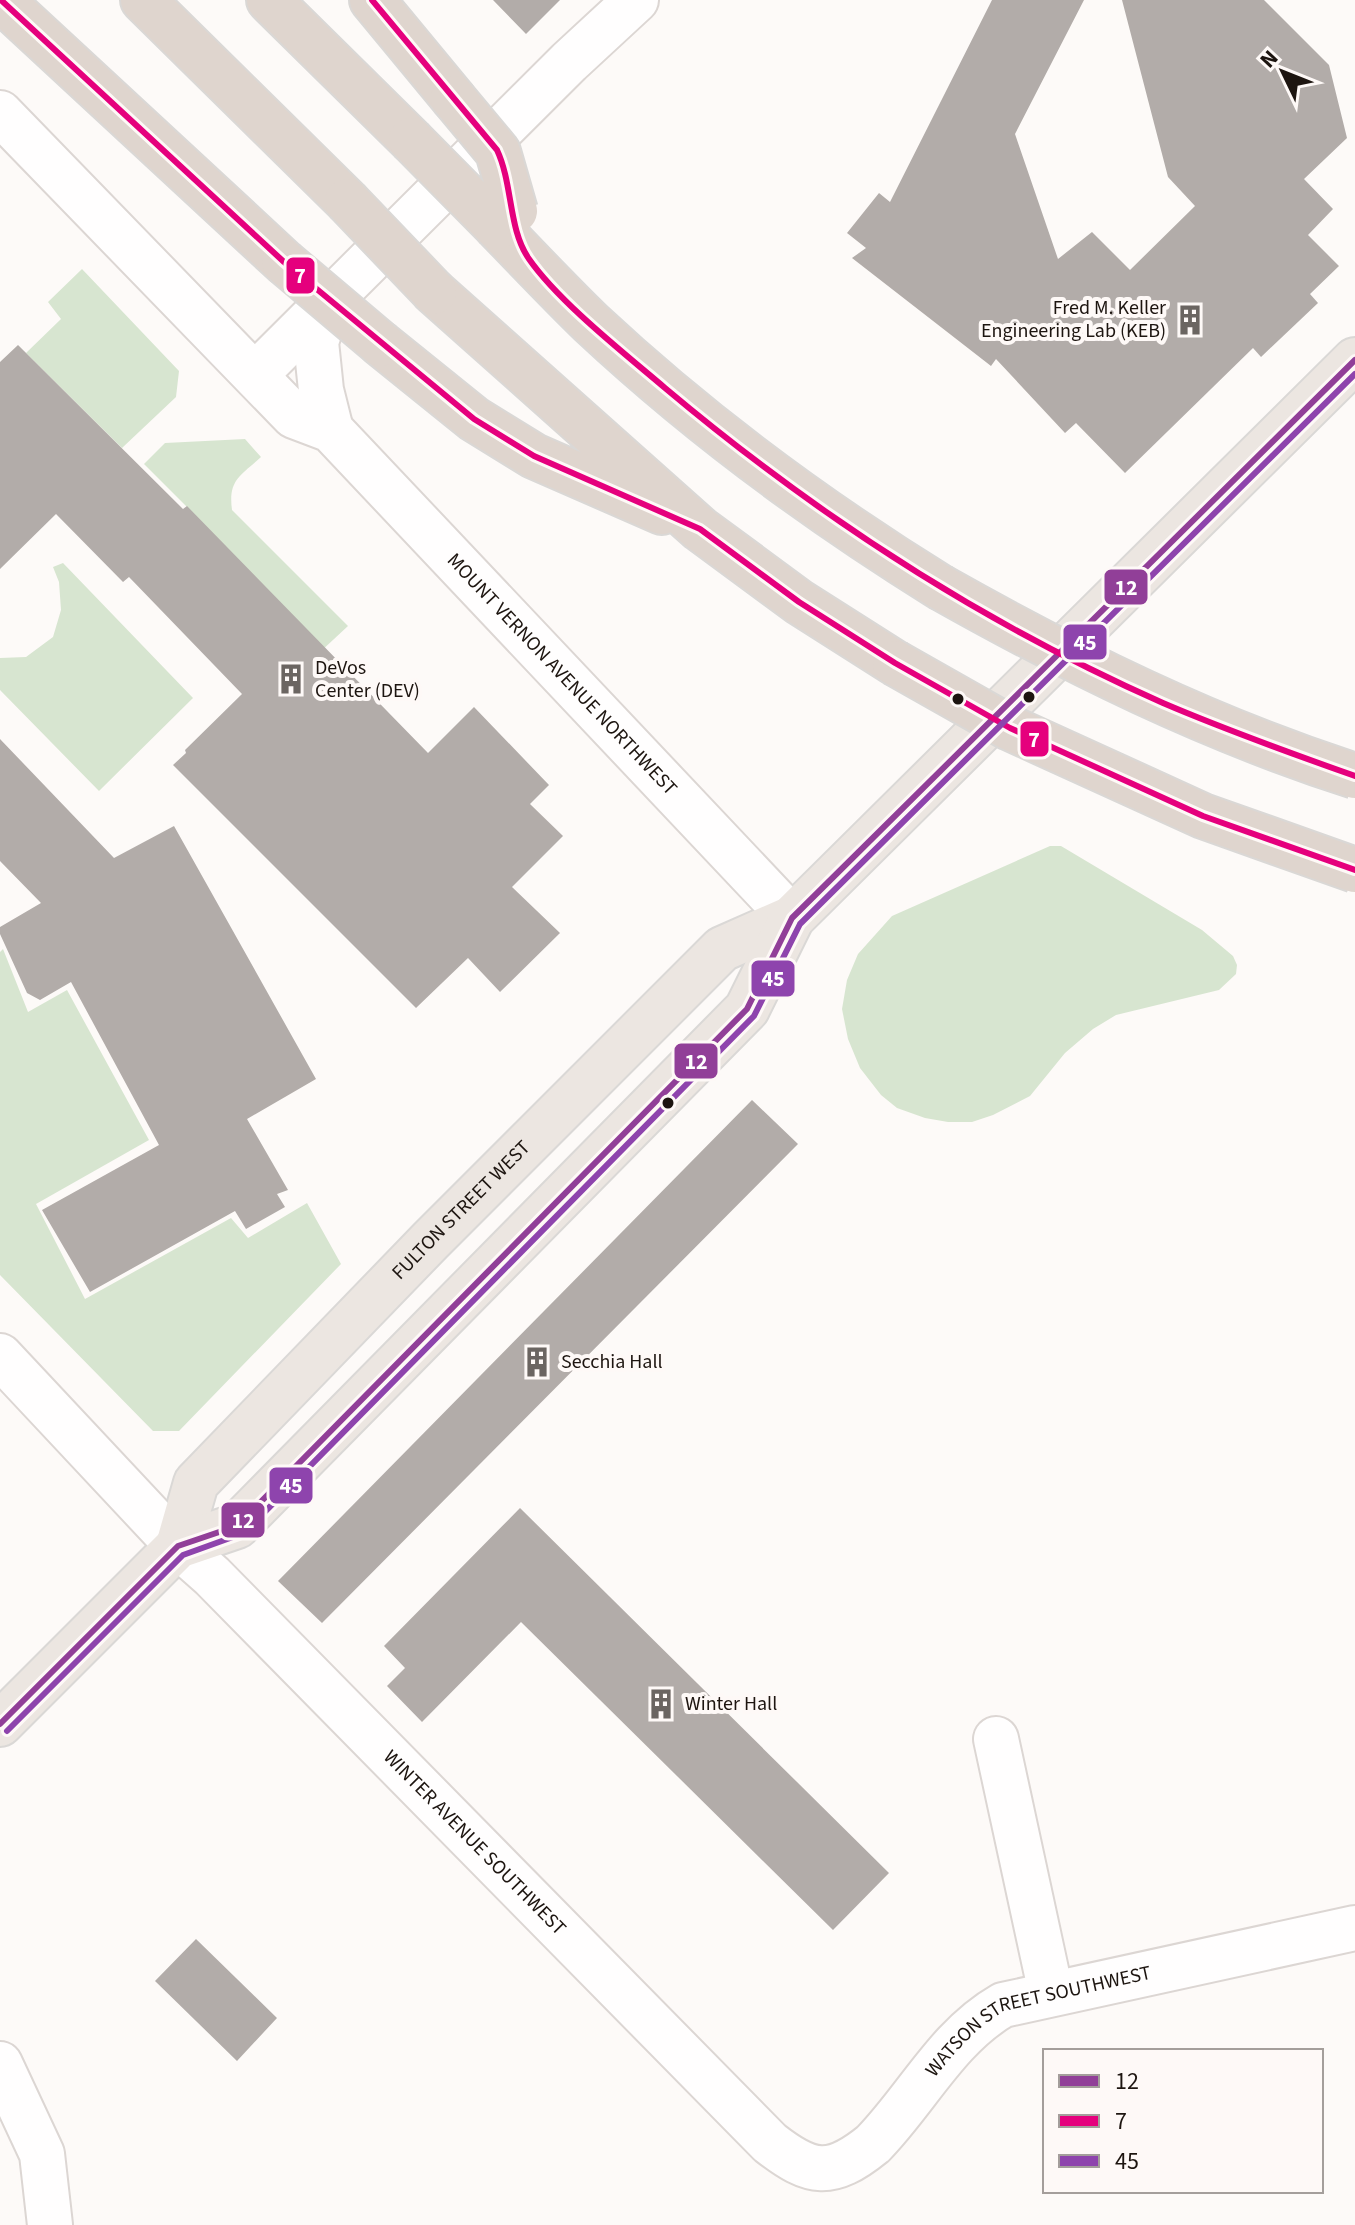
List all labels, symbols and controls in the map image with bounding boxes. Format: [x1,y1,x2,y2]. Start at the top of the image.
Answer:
north arrow [1243,32,1323,112]
text: N [1252,43,1286,75]
line badge: 7 [285,256,316,295]
text: 7 [294,260,306,292]
place label: Fred M. Keller Engineering Lab (KEB) [981,294,1166,345]
building icon: Fred M. Keller Engineering Lab (KEB) [1173,303,1207,337]
street label: MOUNT VERNON AVENUE NORTHWEST [440,547,684,802]
line badge: 12 [1103,568,1149,606]
text: 12 [1114,572,1138,604]
line badge: 45 [1062,623,1108,661]
text: 45 [1073,627,1097,659]
place label: DeVos Center (DEV) [315,654,420,705]
building icon: DeVos Center (DEV) [274,662,308,696]
unlabelled marker [1021,689,1037,705]
unlabelled marker [950,691,966,707]
line badge: 7 [1019,720,1050,758]
text: 7 [1028,724,1040,756]
line badge: 45 [750,959,796,998]
text: 45 [761,963,785,995]
line badge: 12 [673,1042,719,1080]
text: 12 [684,1046,708,1078]
unlabelled marker [660,1095,676,1111]
street label: FULTON STREET WEST [386,1134,537,1286]
building icon: Secchia Hall [520,1345,554,1379]
place label: Secchia Hall [561,1348,663,1376]
line badge: 45 [268,1466,314,1505]
text: 45 [279,1470,303,1502]
line badge: 12 [220,1501,266,1539]
text: 12 [231,1505,255,1537]
building icon: Winter Hall [644,1687,678,1721]
place label: Winter Hall [685,1690,777,1718]
street label: WINTER AVENUE SOUTHWEST [377,1744,573,1942]
street label: WATSON STREET SOUTHWEST [919,1959,1154,2083]
legend [1043,2049,1323,2193]
text: 12 [1115,2064,1139,2099]
text: 7 [1115,2104,1127,2139]
text: 45 [1115,2144,1139,2179]

